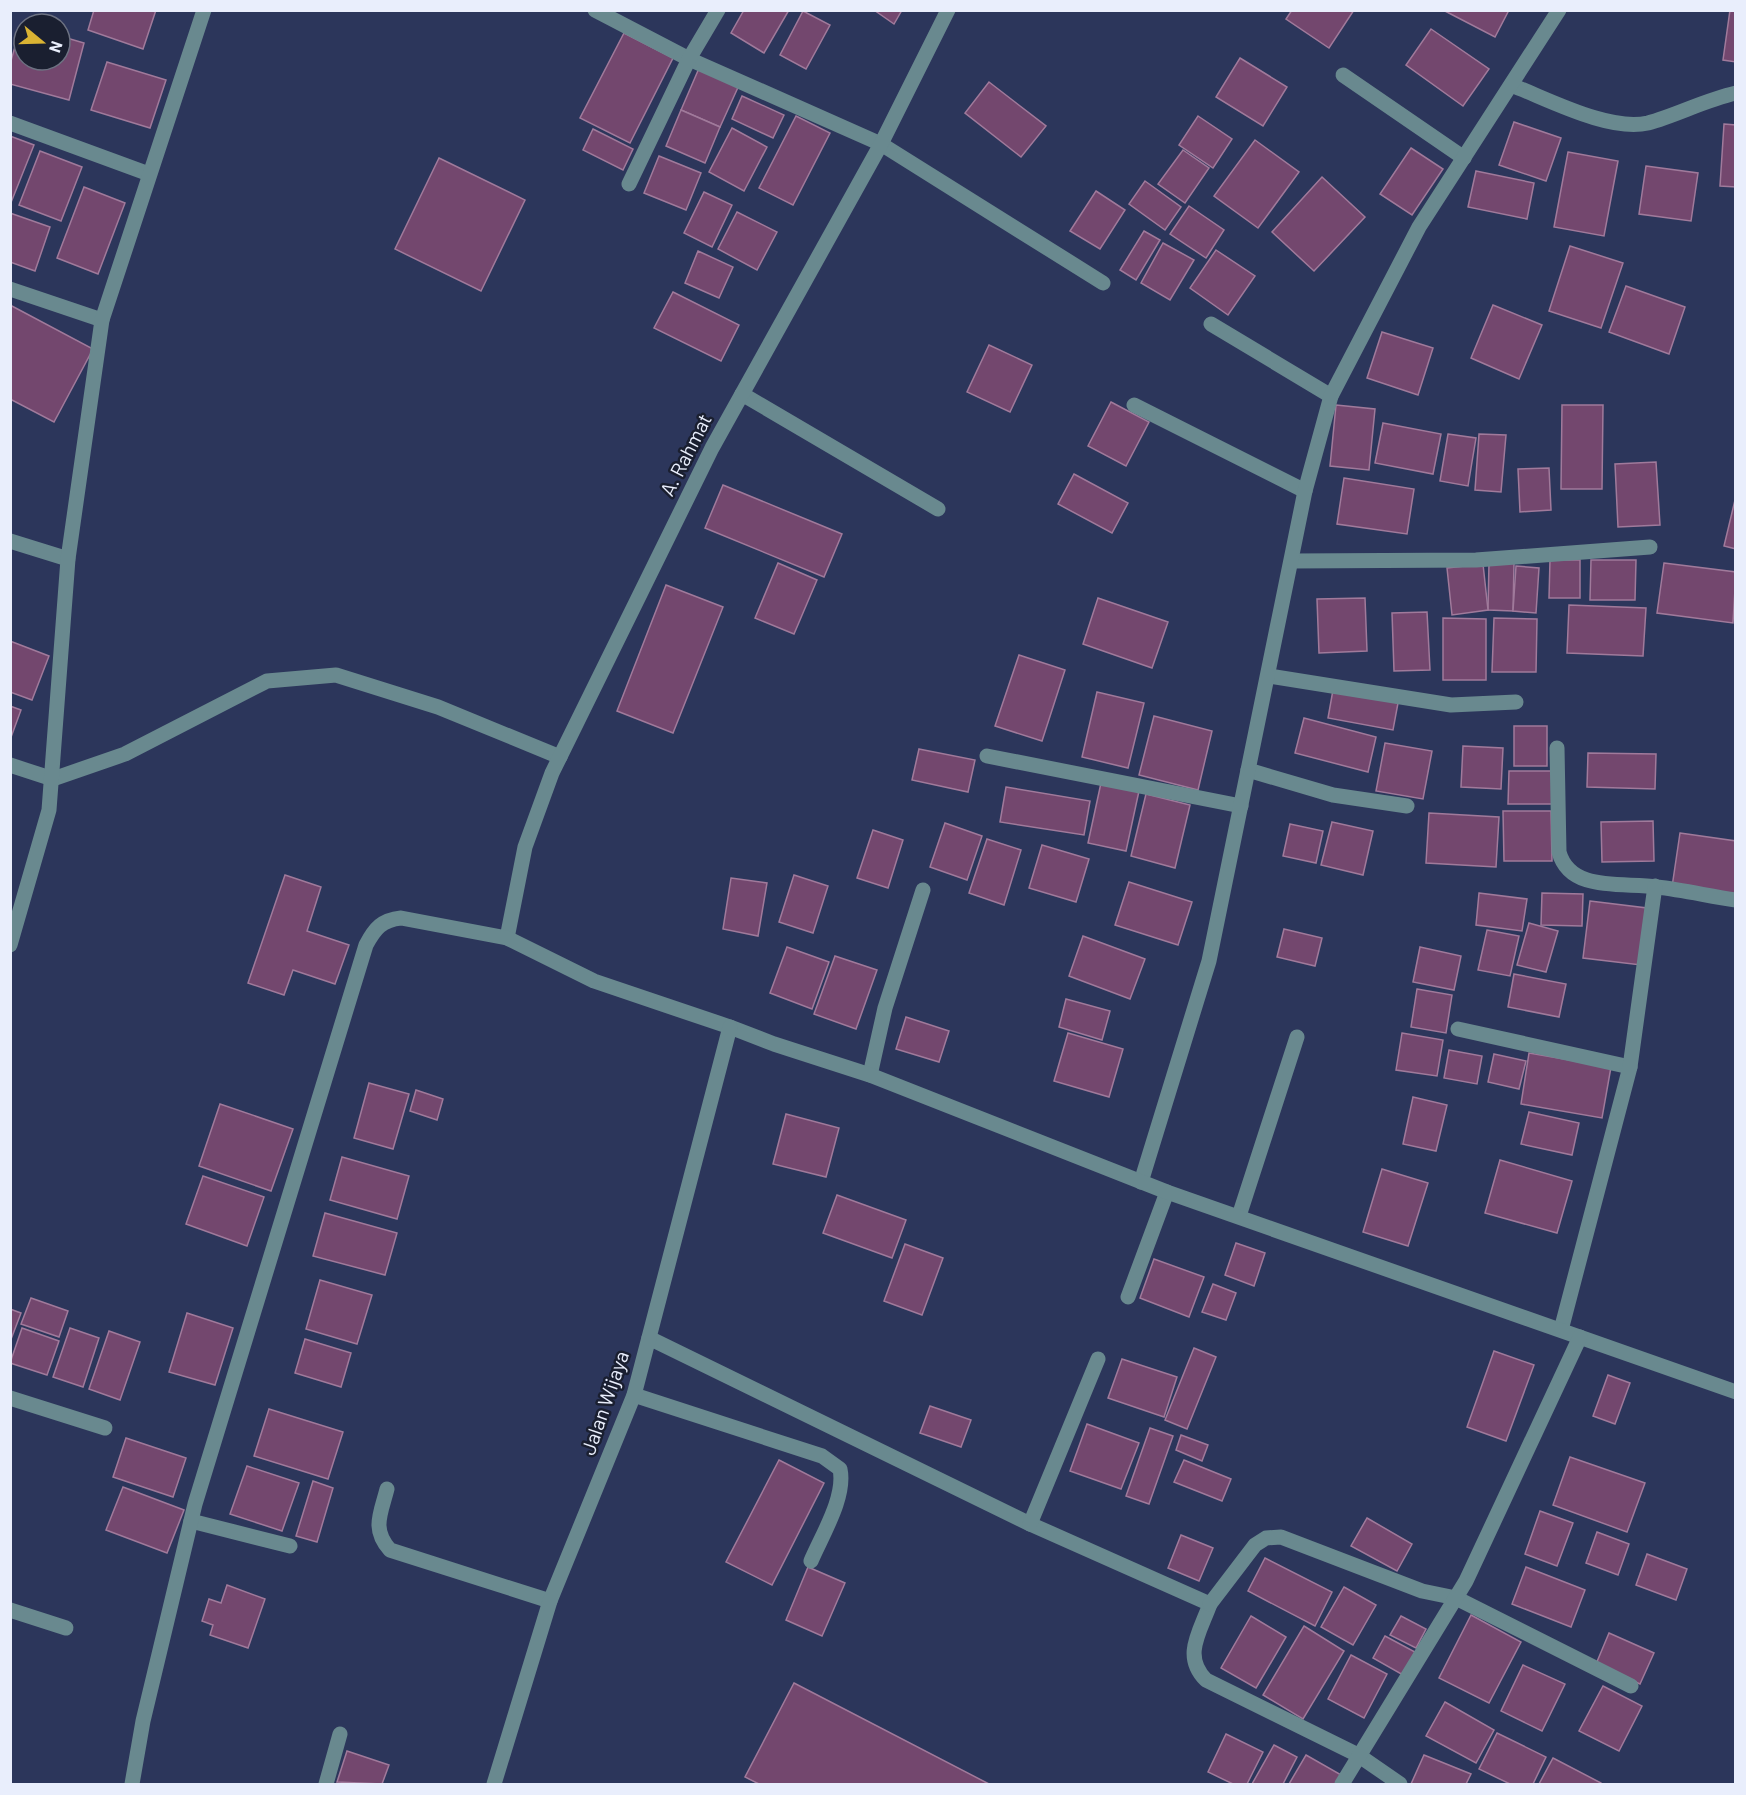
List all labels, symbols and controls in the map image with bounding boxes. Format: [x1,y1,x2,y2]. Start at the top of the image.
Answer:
north arrow [12,12,72,72]
text: N [46,39,67,55]
street label: A. Rahmat [654,409,716,500]
street label: Jalan Wijaya [575,1348,633,1458]

